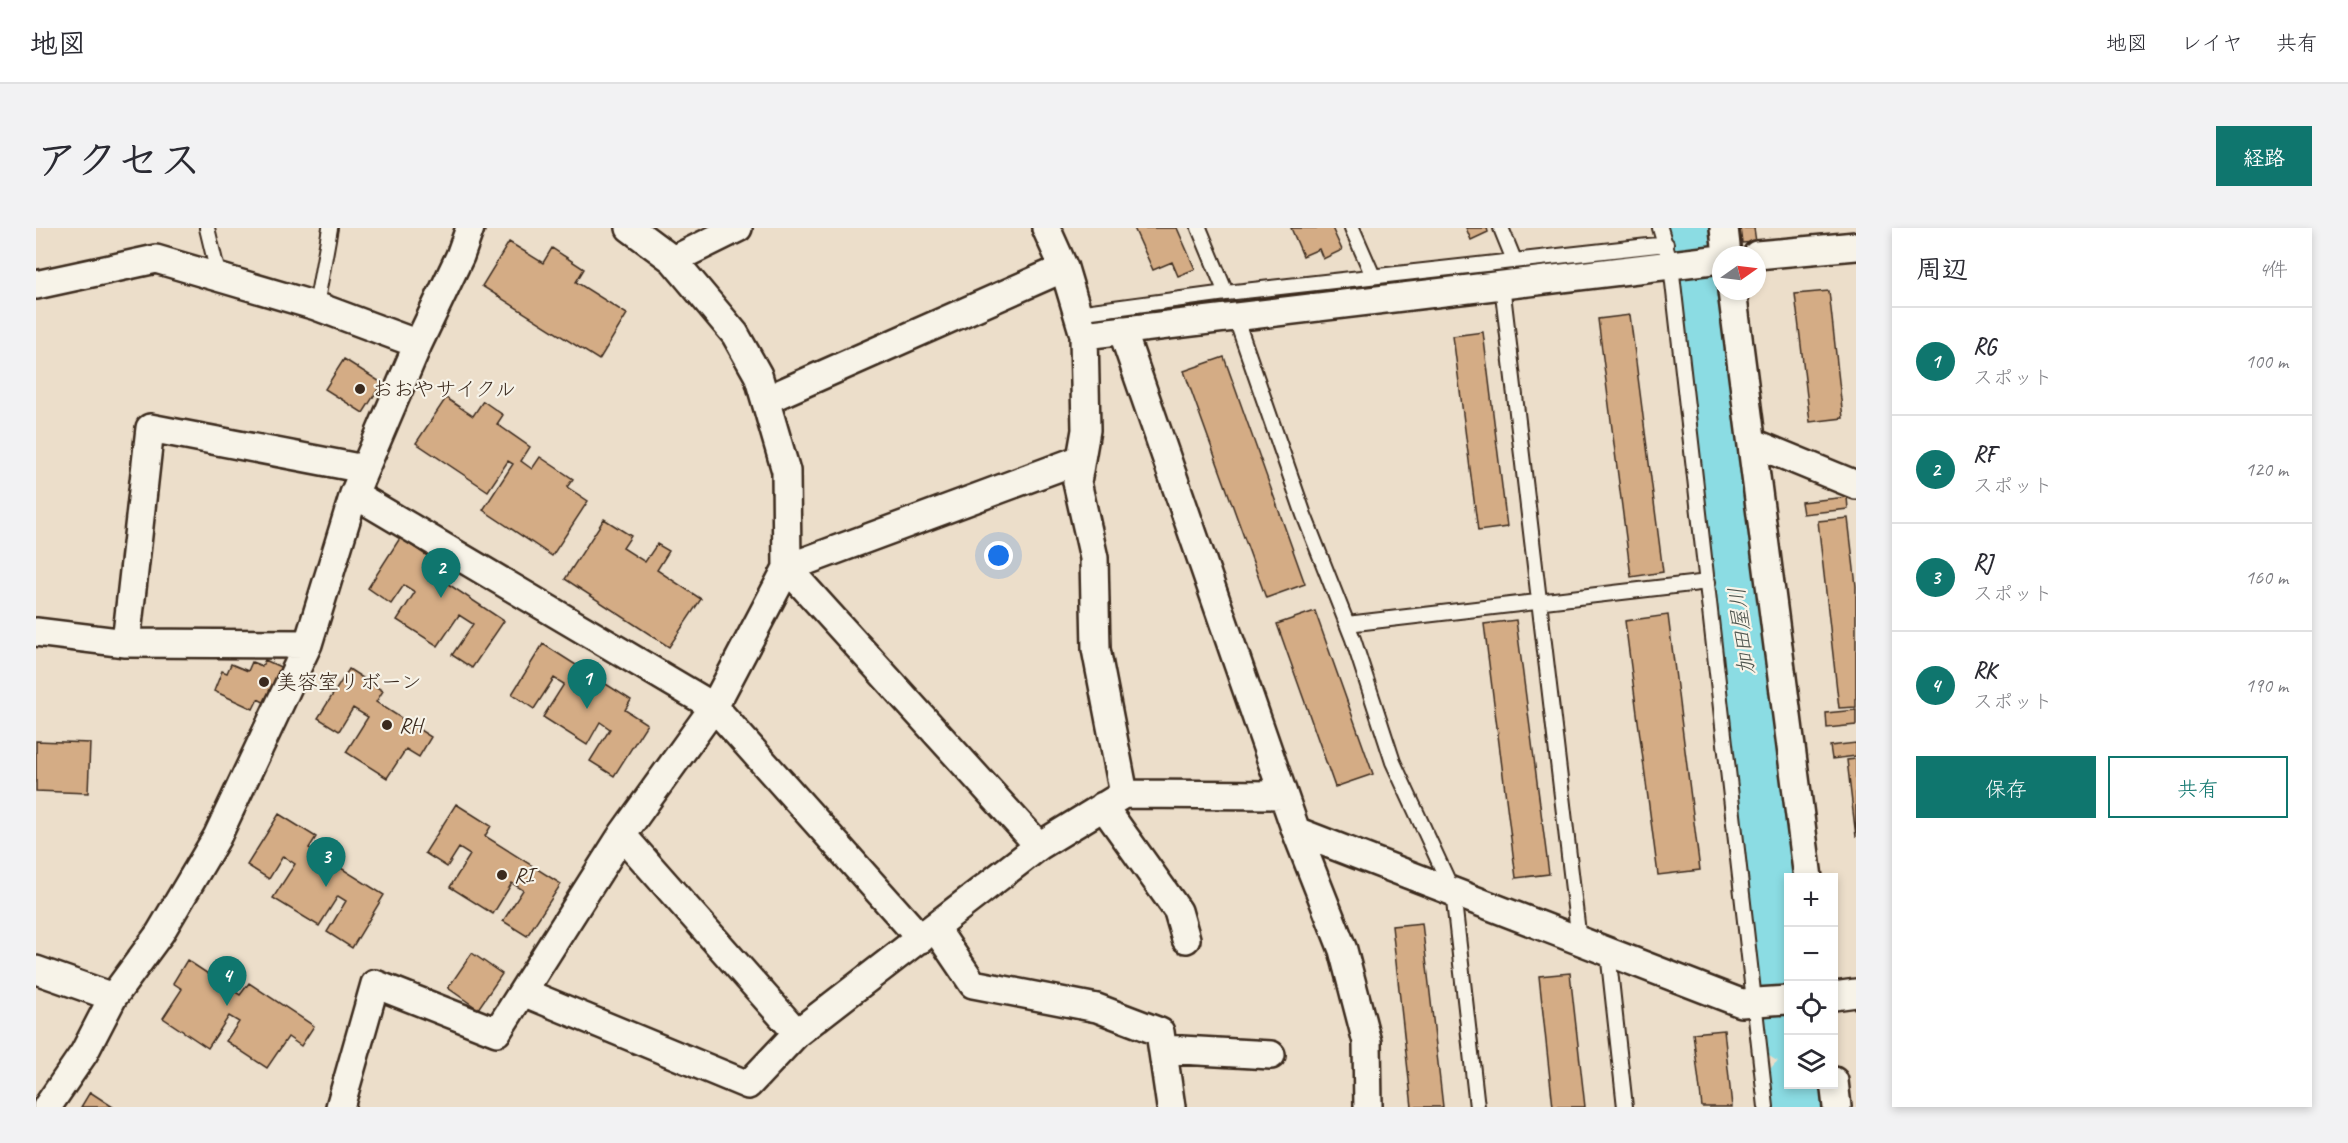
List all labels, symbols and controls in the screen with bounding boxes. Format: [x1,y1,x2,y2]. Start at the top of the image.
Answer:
text: 地図 [30,26,86,61]
text: 地図 [2106,30,2148,56]
text: レイヤ [2181,30,2243,56]
text: 共有 [2276,30,2318,56]
button: 経路 [2216,126,2312,186]
text: アクセス [36,134,201,187]
north arrow [1712,246,1766,300]
text: 周辺 [1916,253,1968,286]
text: 4件 [2259,257,2288,282]
text: RG [1973,333,1996,361]
text: 1 [1931,349,1940,374]
text: 100 m [2245,349,2288,374]
text: スポット [1973,365,2053,390]
place label: おおやサイクル [372,376,516,402]
marker: おおやサイクル [353,382,367,396]
text: RF [1973,441,1995,469]
text: 2 [1931,457,1940,482]
text: 120 m [2245,457,2288,482]
text: スポット [1973,473,2053,498]
your location [984,541,1013,570]
pin: 2 [422,548,460,598]
text: RJ [1973,549,1992,577]
text: 3 [1931,565,1940,590]
text: 160 m [2245,565,2288,590]
text: スポット [1973,581,2053,606]
water label: 加田屋川 [1723,585,1761,676]
text: RK [1973,657,1996,685]
pin: 1 [568,660,606,709]
place label: 美容室リボーン [276,669,422,695]
text: 4 [1931,673,1940,698]
text: 190 m [2245,673,2288,698]
marker: 美容室リボーン [257,675,271,689]
text: スポット [1973,689,2053,714]
place label: RH [399,712,425,738]
marker: RH [380,718,394,732]
button: 保存 [1916,756,2096,818]
button: 共有 [2108,756,2288,818]
pin: 3 [306,838,346,887]
place label: RI [514,862,538,888]
marker: RI [495,868,509,882]
map controls [1784,873,1838,1089]
button: + [1784,873,1838,927]
button: − [1784,927,1838,981]
pin: 4 [208,956,246,1006]
button: locate [1784,981,1838,1035]
button: layers [1784,1035,1838,1089]

